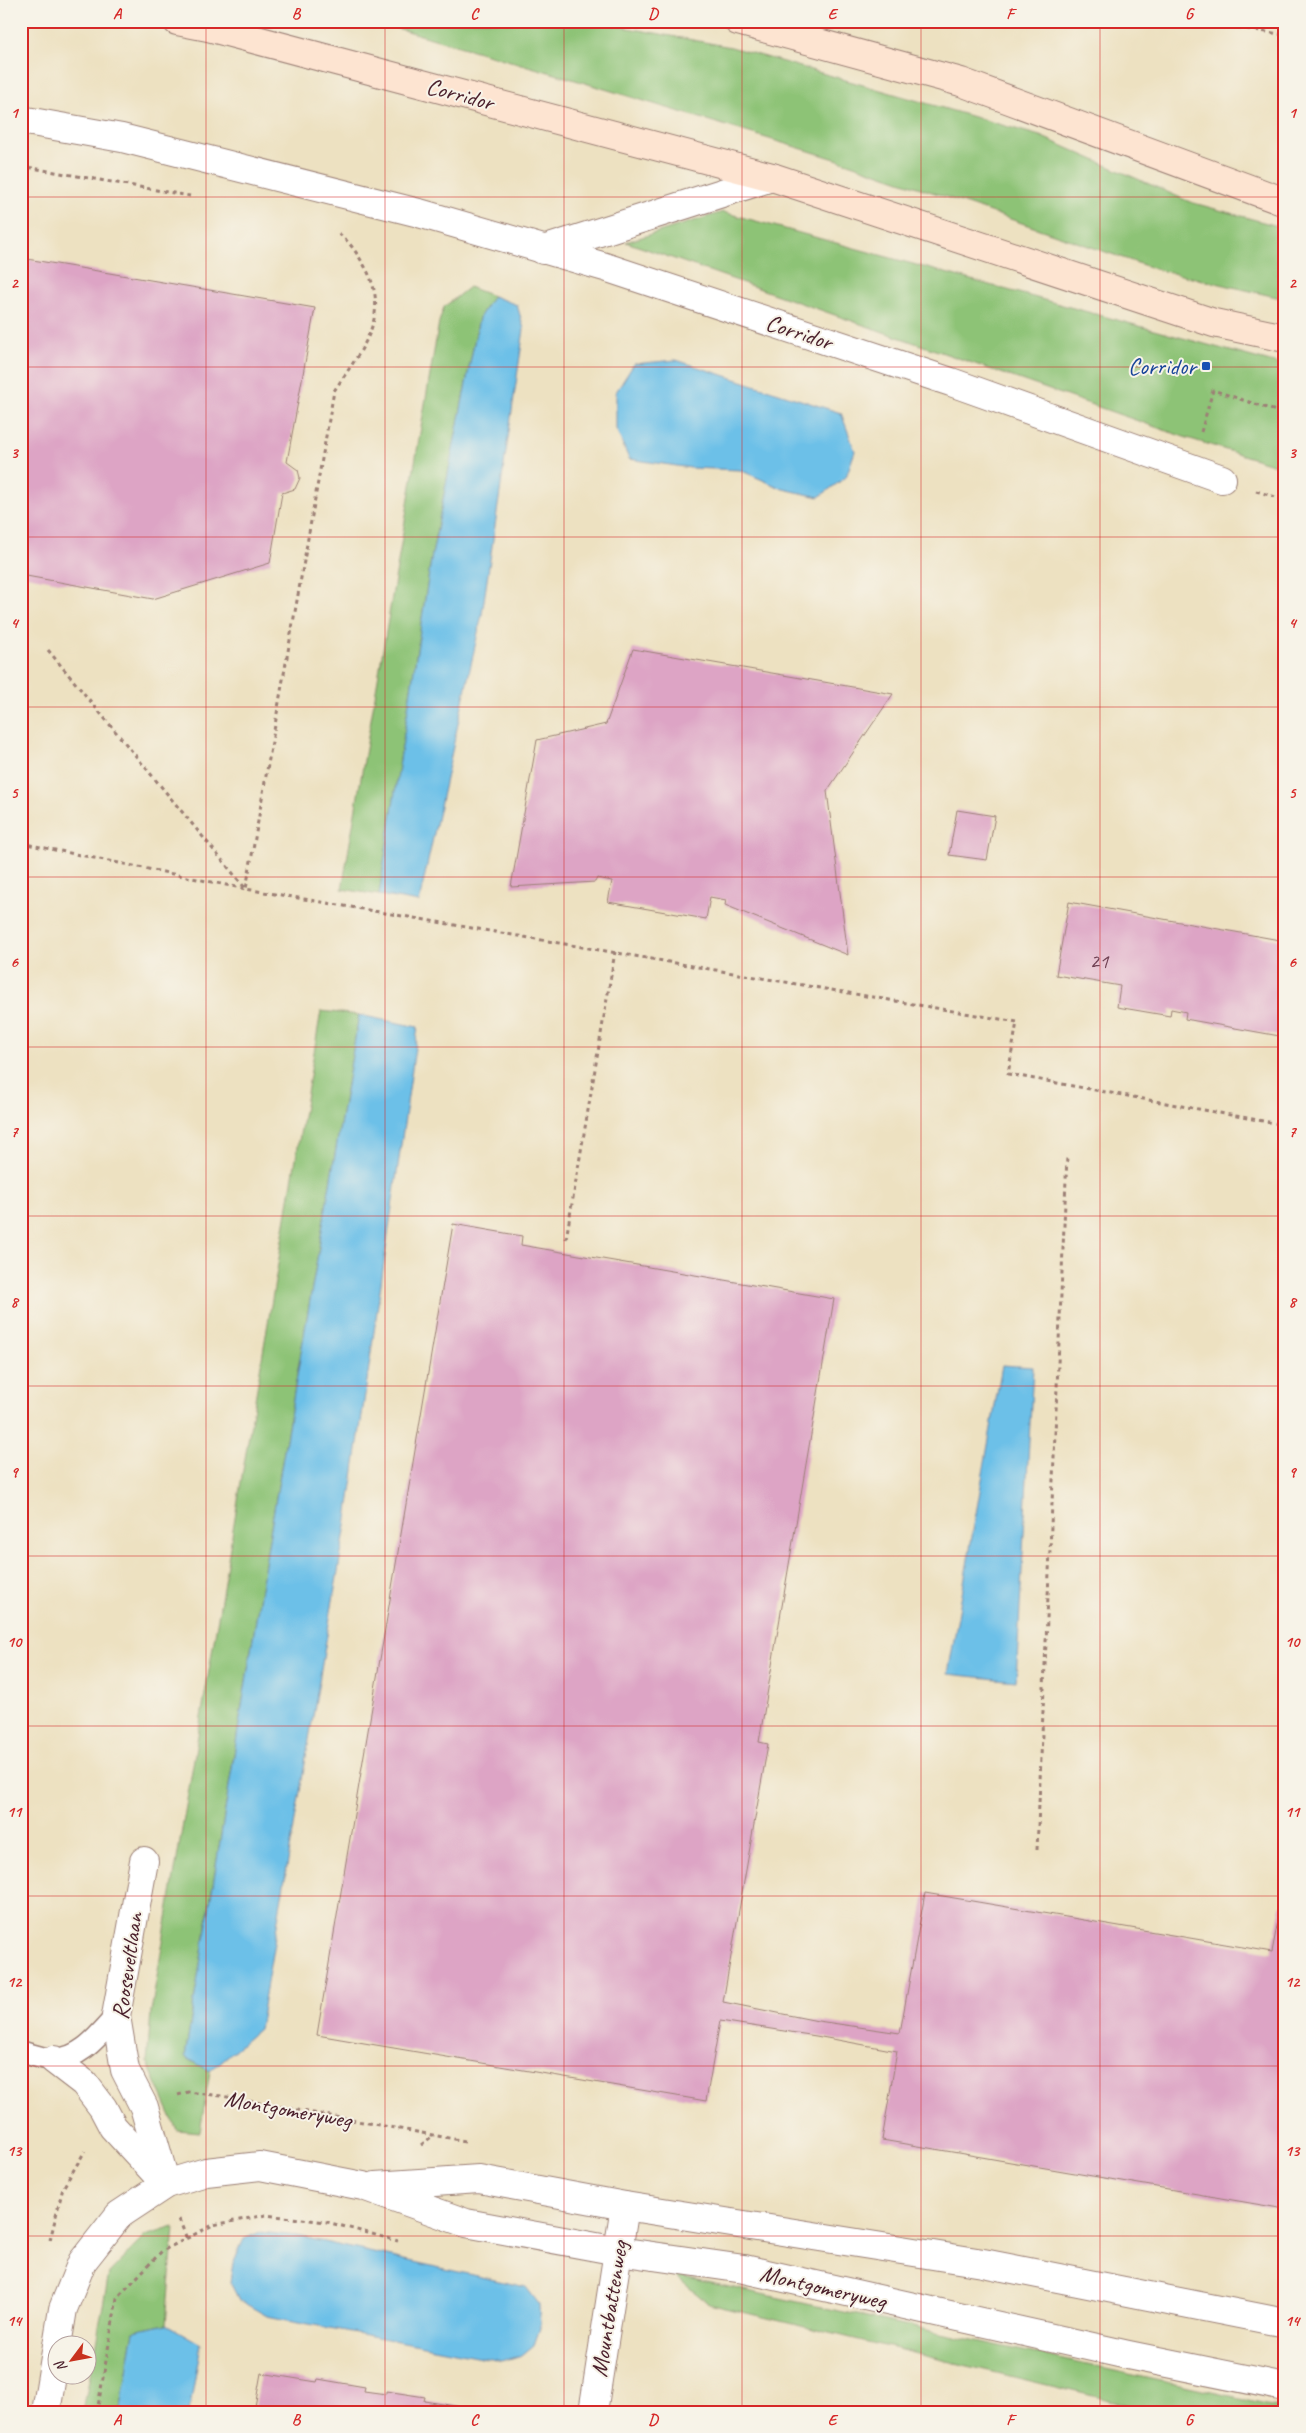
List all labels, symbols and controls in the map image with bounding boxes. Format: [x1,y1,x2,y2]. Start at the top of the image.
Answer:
text: A [113,4,123,24]
text: B [292,4,302,24]
text: C [470,4,480,24]
text: D [648,4,659,24]
text: E [828,4,839,24]
text: F [1006,4,1017,24]
text: G [1185,4,1195,24]
street label: Corridor [423,71,499,118]
text: 1 [10,103,19,123]
text: 1 [1288,103,1297,123]
text: 2 [10,273,19,293]
text: 2 [1288,273,1297,293]
street label: Corridor [762,307,838,358]
place label: Corridor [1128,351,1198,381]
marker: Corridor [1200,360,1212,372]
text: 3 [10,443,19,463]
text: 3 [1288,443,1297,463]
text: 4 [10,613,19,633]
text: 4 [1288,613,1297,633]
text: 5 [11,783,20,803]
text: 5 [1289,783,1298,803]
house number: 21 [1090,948,1110,974]
text: 6 [10,952,19,972]
text: 6 [1288,952,1297,972]
text: 7 [10,1122,19,1142]
text: 7 [1288,1122,1297,1142]
text: 8 [10,1292,19,1312]
text: 8 [1288,1292,1297,1312]
text: 9 [10,1462,19,1482]
text: 9 [1288,1462,1297,1482]
text: 10 [7,1632,23,1652]
text: 10 [1285,1632,1301,1652]
text: 11 [7,1802,23,1822]
text: 11 [1285,1802,1301,1822]
street label: Rooseveltlaan [105,1909,150,2021]
text: 12 [7,1972,23,1992]
text: 12 [1285,1972,1301,1992]
street label: Montgomeryweg [222,2083,356,2135]
text: 13 [7,2141,23,2161]
text: 13 [1285,2141,1301,2161]
street label: Mountbattenweg [583,2237,635,2379]
street label: Montgomeryweg [757,2258,891,2317]
text: 14 [7,2311,23,2331]
text: 14 [1285,2311,1301,2331]
north arrow [48,2336,98,2386]
text: N [51,2356,71,2375]
text: A [113,2410,123,2430]
text: B [292,2410,302,2430]
text: C [470,2410,480,2430]
text: D [648,2410,659,2430]
text: E [828,2410,839,2430]
text: F [1006,2410,1017,2430]
text: G [1185,2410,1195,2430]

